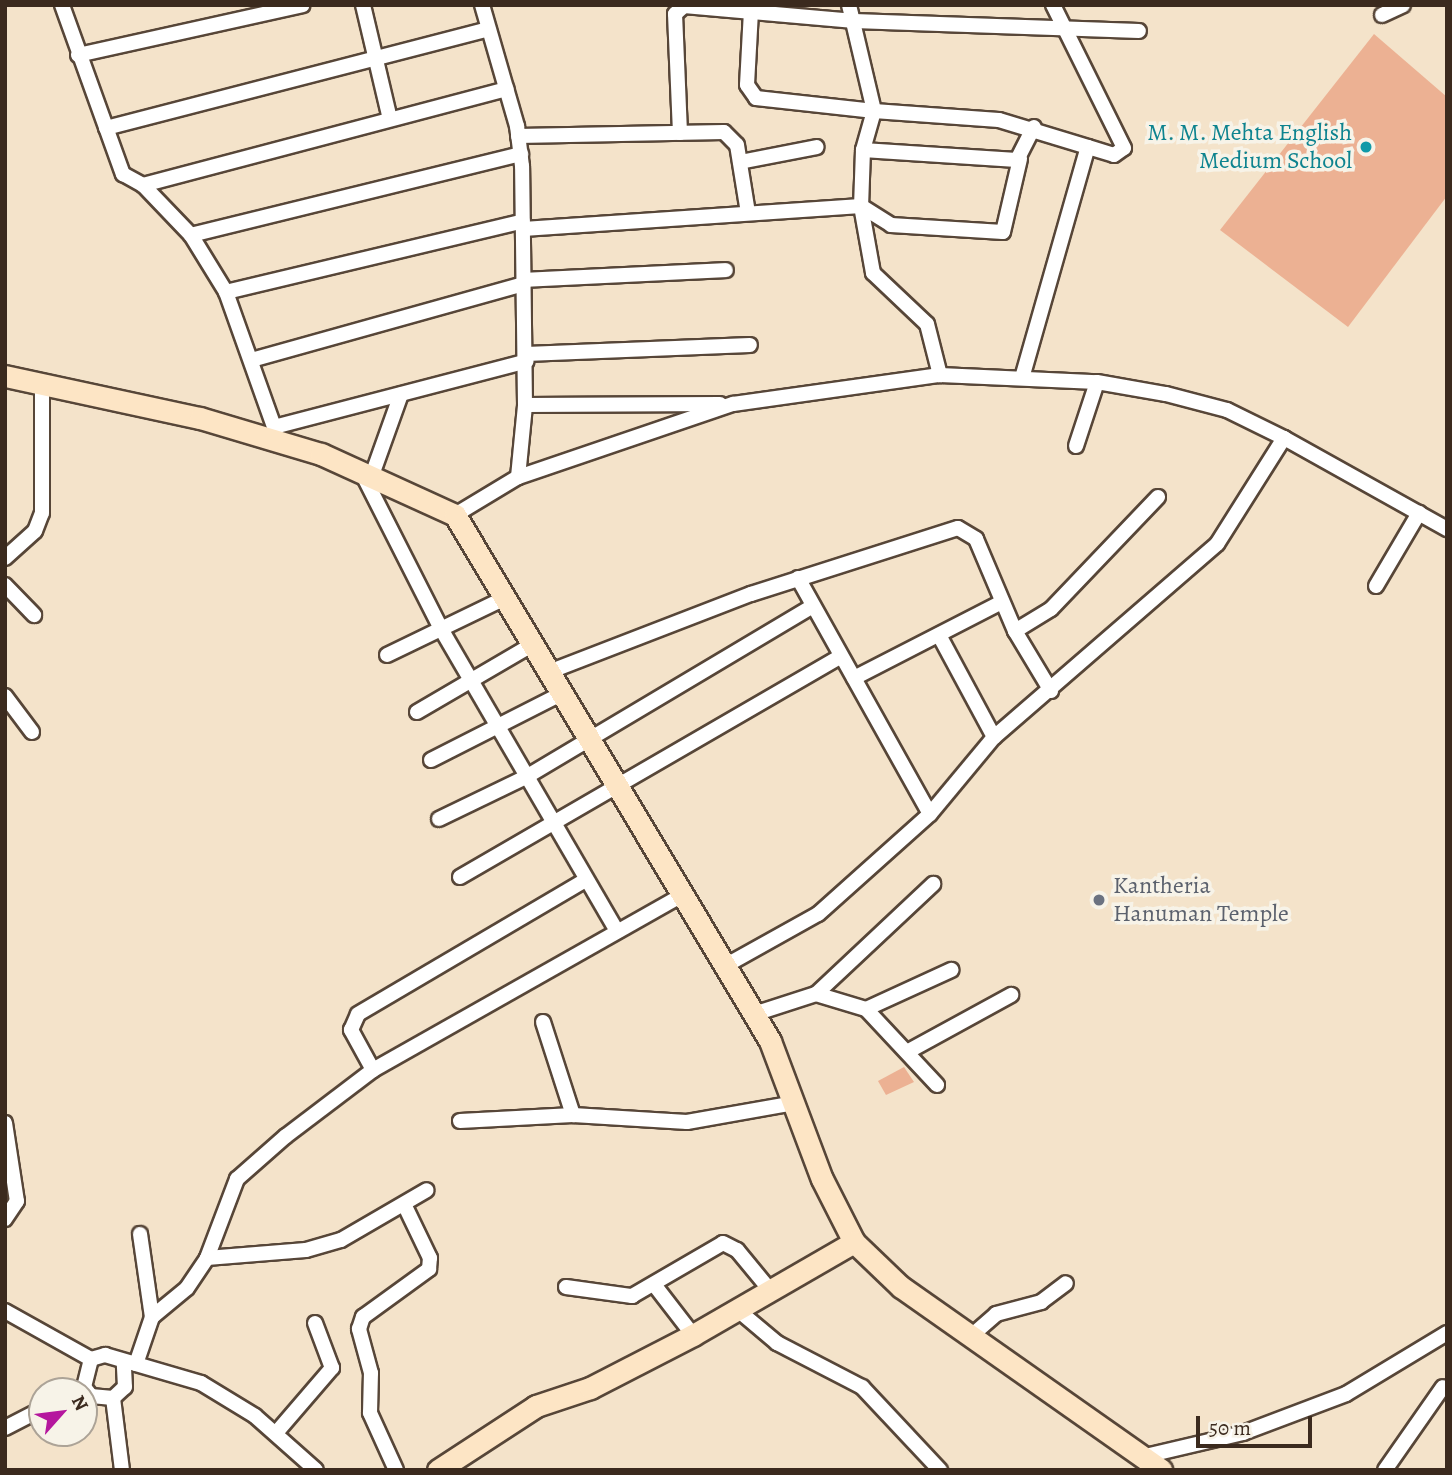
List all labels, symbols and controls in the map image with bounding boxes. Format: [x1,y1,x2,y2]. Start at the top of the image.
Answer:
place label: M. M. Mehta English Medium School [1146,119,1352,175]
marker: M. M. Mehta English Medium School [1358,139,1374,155]
place label: Kantheria Hanuman Temple [1113,872,1289,928]
marker: Kantheria Hanuman Temple [1091,892,1107,908]
north arrow [28,1377,98,1447]
text: N [65,1391,95,1415]
scale bar [1200,1402,1316,1446]
text: 50 m [1209,1414,1251,1442]

